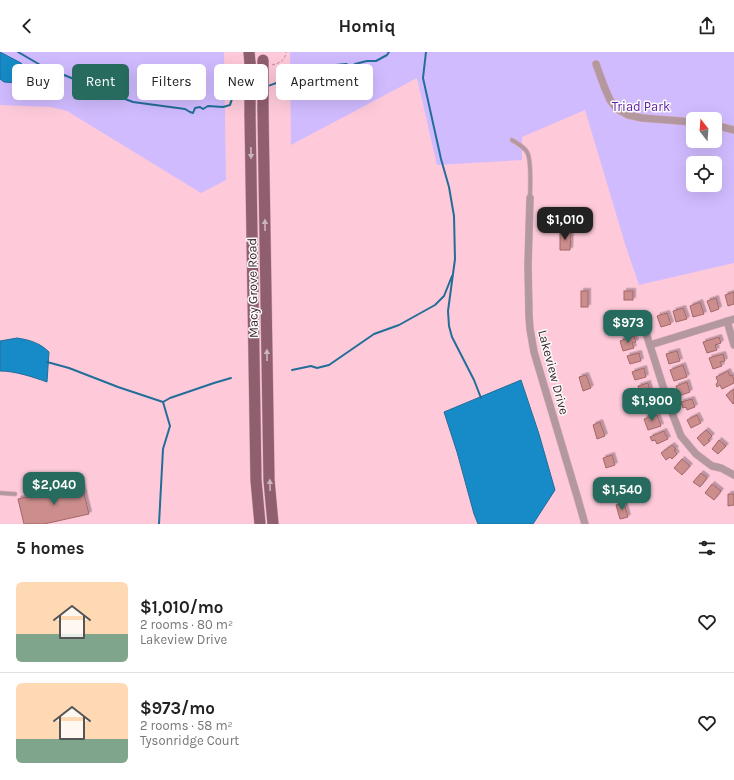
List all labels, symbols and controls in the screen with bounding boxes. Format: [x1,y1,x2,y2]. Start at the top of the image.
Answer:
icon: back [16,15,38,37]
text: Homiq [339,15,395,37]
icon: share [696,15,718,37]
chip: Buy [12,64,64,100]
chip: Rent [72,64,129,100]
chip: Filters [137,64,206,100]
chip: New [214,64,268,100]
chip: Apartment [276,64,373,100]
park label: Triad Park [612,99,670,114]
north arrow [686,112,722,148]
map controls [686,112,722,192]
one-way arrow [248,146,254,159]
button: locate [686,156,722,192]
pin: $1,010 [532,207,598,241]
text: $1,010 [546,212,584,227]
one-way arrow [262,218,268,231]
street label: Macy Grove Road [244,238,261,338]
pin: $973 [604,310,652,344]
text: $973 [612,315,644,330]
street label: Lakeview Drive [535,328,572,416]
one-way arrow [264,349,271,361]
pin: $1,900 [619,388,685,422]
text: $1,900 [631,393,673,408]
pin: $2,040 [21,472,87,506]
text: $2,040 [32,477,76,492]
pin: $1,540 [589,477,655,511]
one-way arrow [266,479,273,491]
text: $1,540 [602,482,642,497]
icon: filters [696,537,718,559]
text: 5 homes [16,538,85,558]
text: $1,010/mo [140,597,223,617]
icon: home [48,598,96,646]
icon: heart [696,611,718,633]
text: 2 rooms · 80 m² [140,617,233,632]
text: Lakeview Drive [140,632,227,647]
text: $973/mo [140,698,215,718]
icon: home [48,699,96,747]
icon: heart [696,712,718,734]
text: 2 rooms · 58 m² [140,718,233,733]
text: Tysonridge Court [140,733,239,748]

